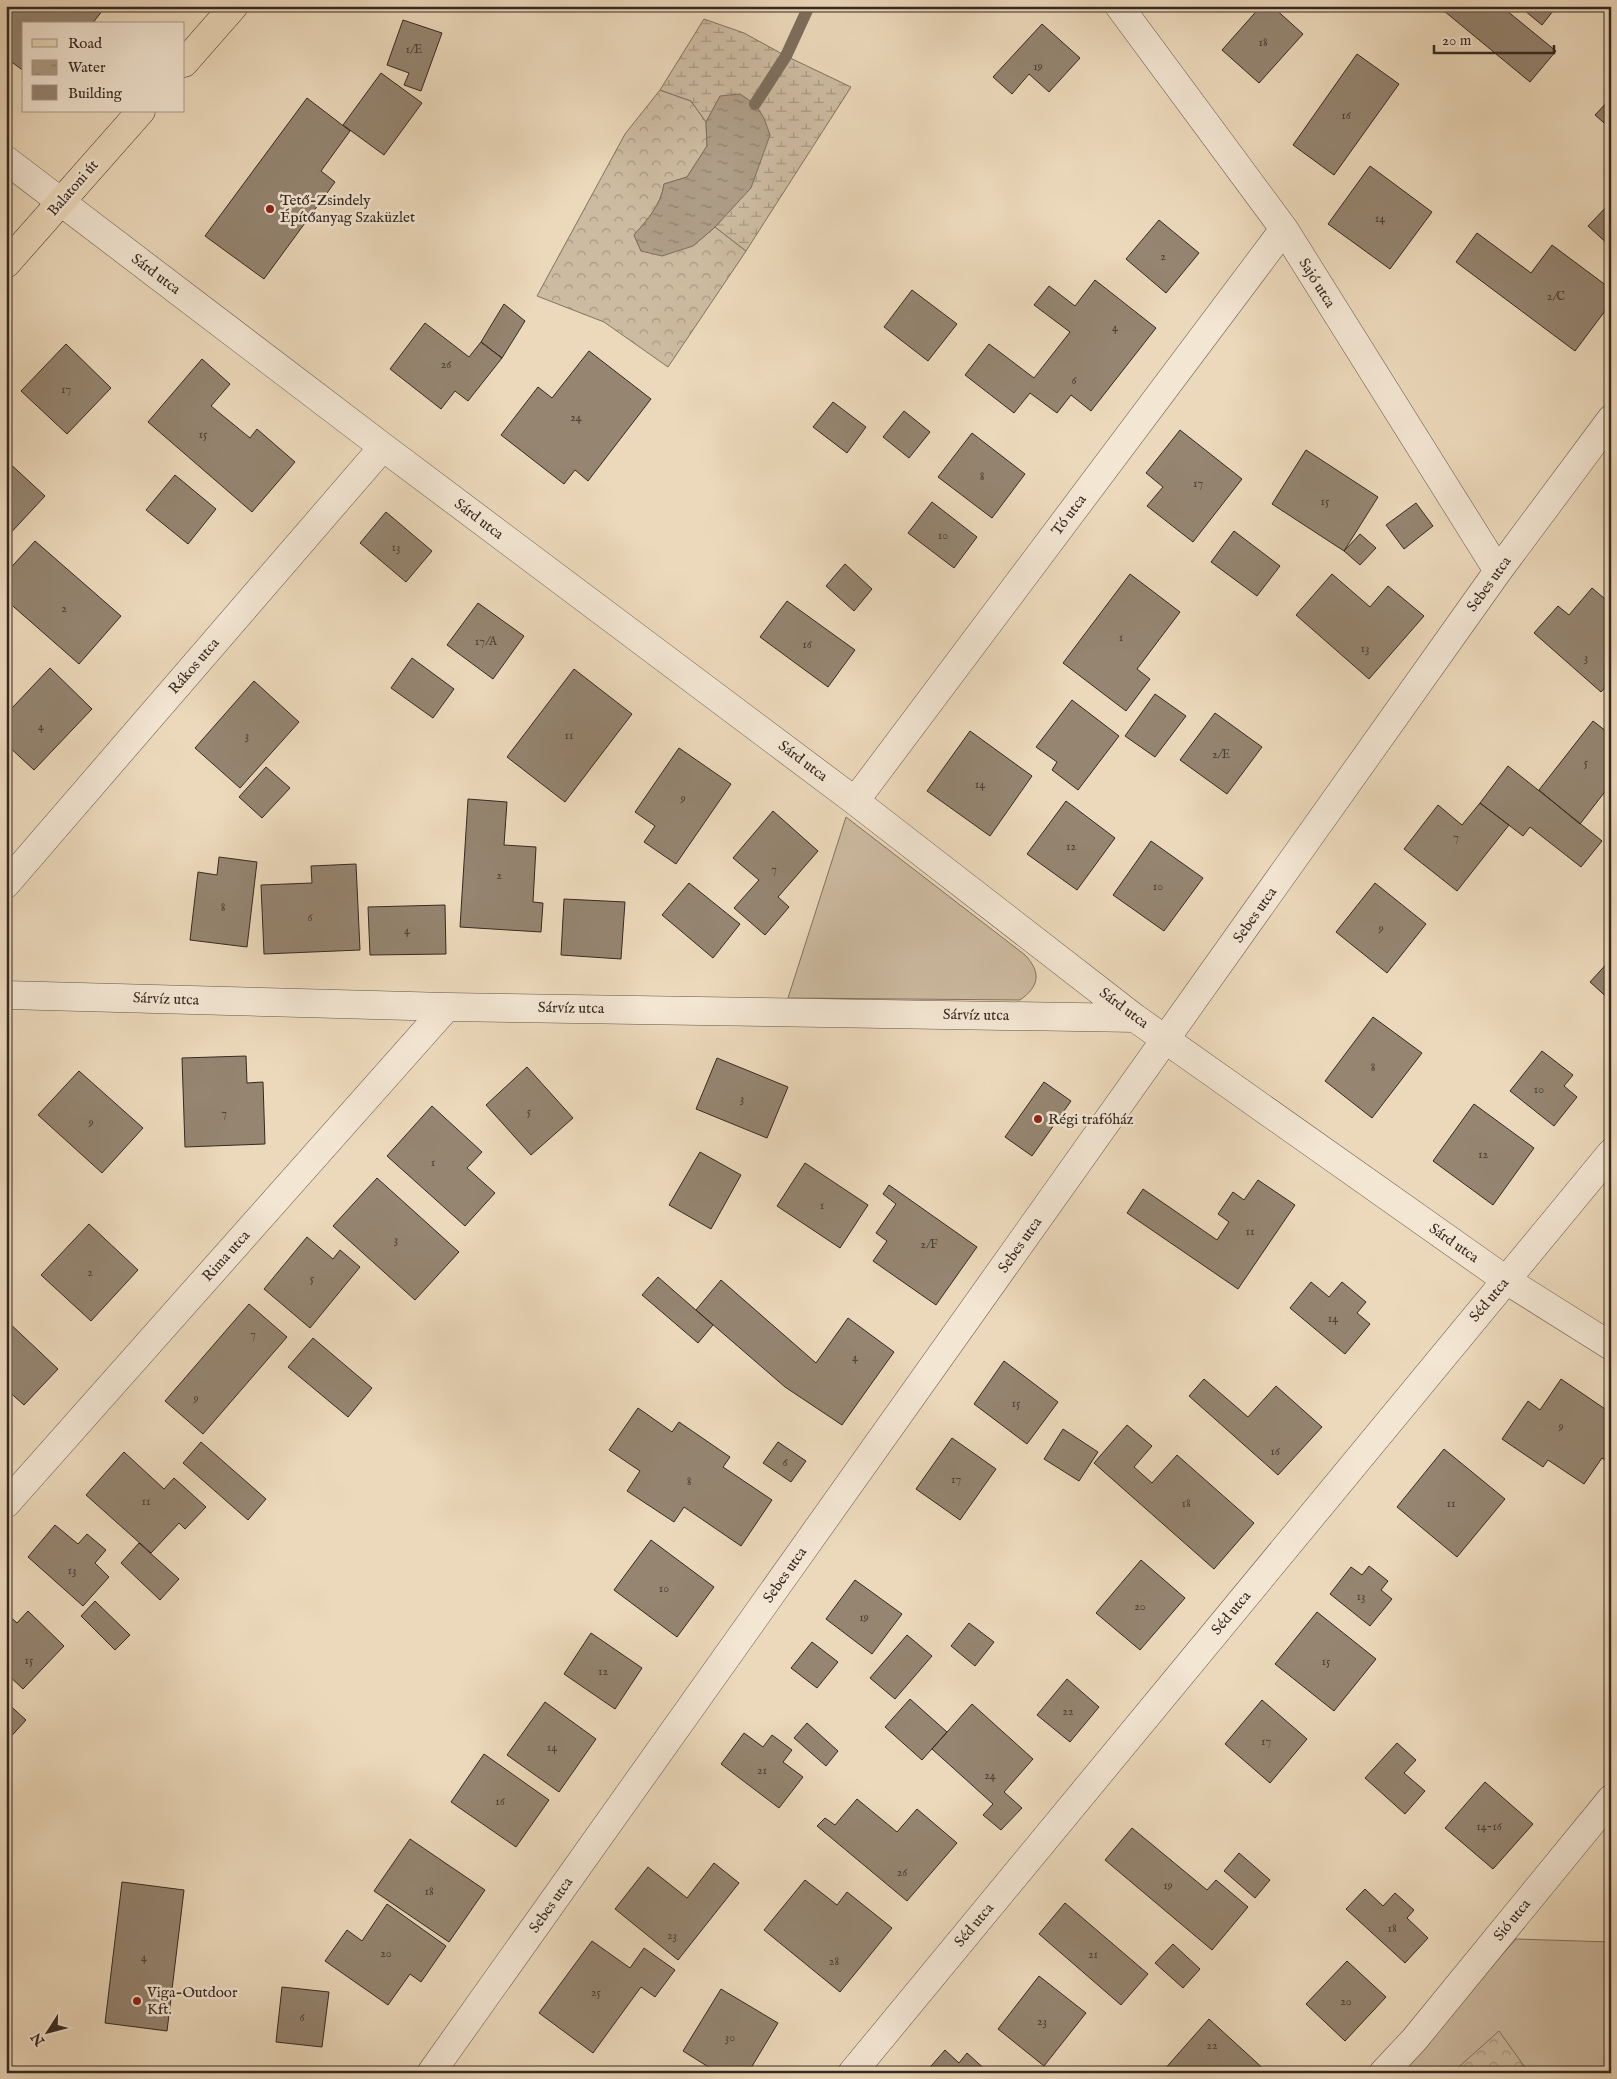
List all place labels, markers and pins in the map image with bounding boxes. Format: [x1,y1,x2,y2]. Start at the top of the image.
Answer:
place label: Tető-Zsindely Építőanyag Szaküzlet [280,191,415,227]
marker: Tető-Zsindely Építőanyag Szaküzlet [264,203,276,215]
place label: Régi trafóház [1048,1110,1134,1129]
marker: Régi trafóház [1032,1113,1044,1125]
place label: Viga-Outdoor Kft. [146,1983,238,2019]
marker: Viga-Outdoor Kft. [131,1995,143,2007]

